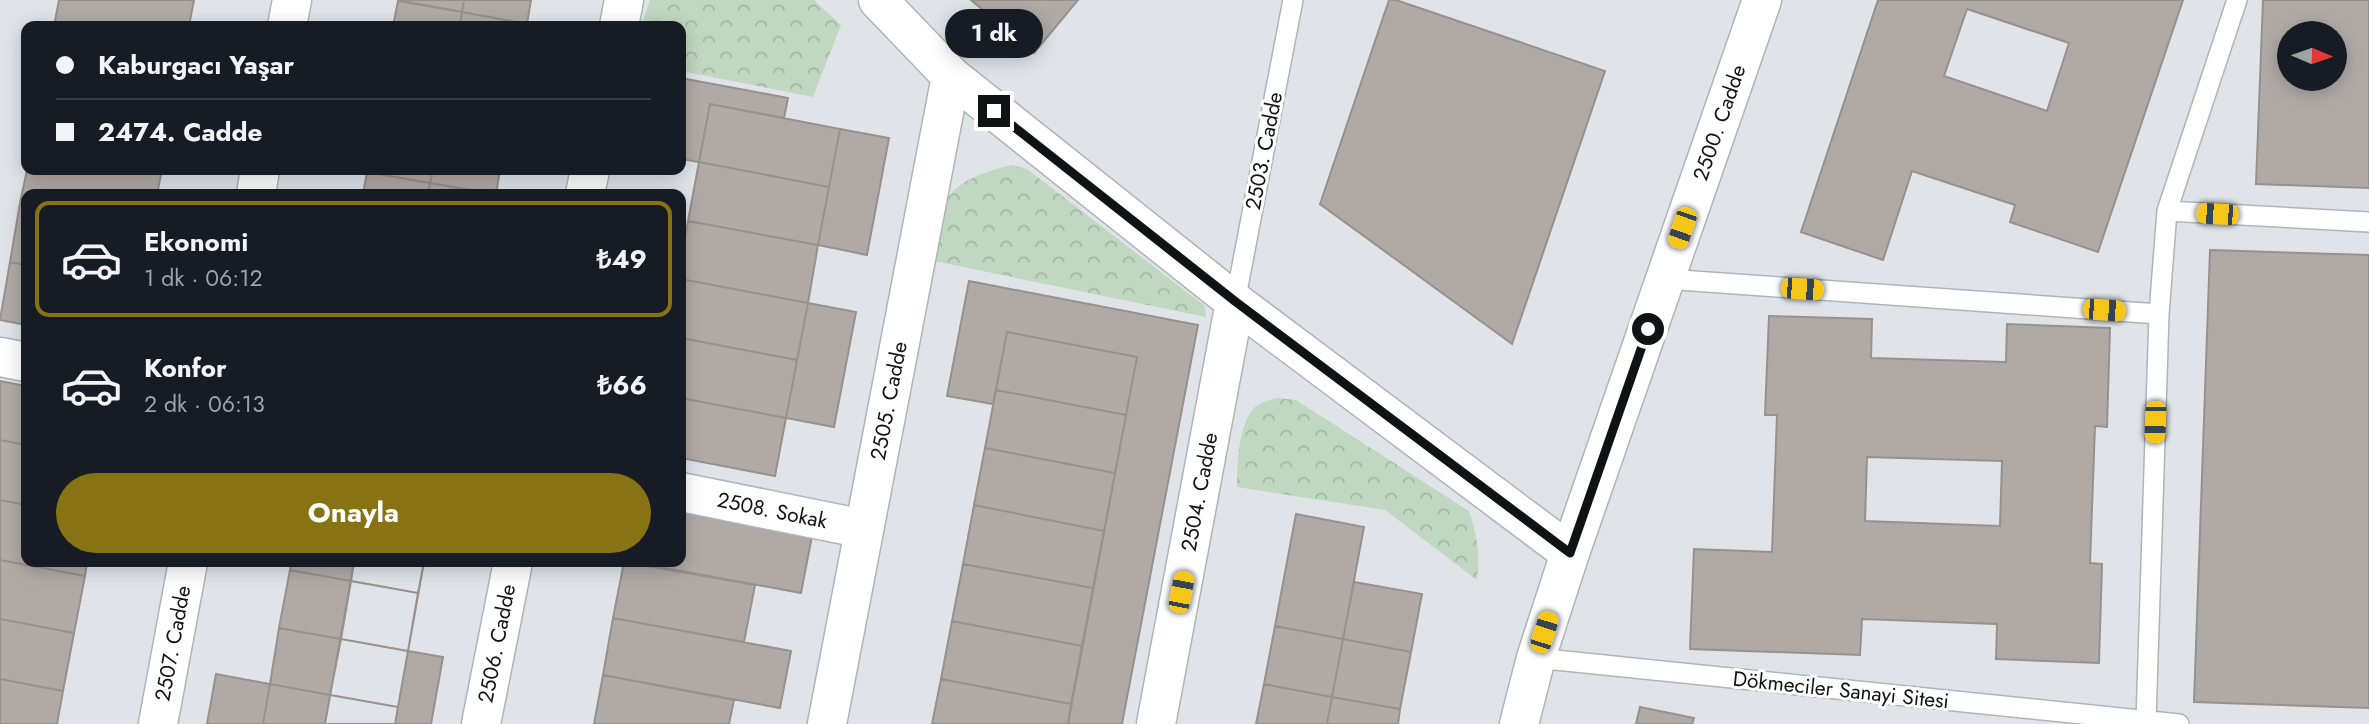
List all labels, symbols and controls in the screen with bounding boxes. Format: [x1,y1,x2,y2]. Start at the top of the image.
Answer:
callout: 1 dk [945,10,1043,58]
text: 1 dk [971,16,1017,50]
north arrow [2277,21,2347,91]
map controls [2277,21,2347,91]
text: Kaburgacı Yaşar [98,46,294,84]
street label: 2500. Cadde [1685,61,1753,185]
street label: 2503. Cadde [1238,89,1290,212]
route end [978,95,1010,127]
text: 2474. Cadde [98,113,262,151]
car [2196,202,2239,226]
car [1666,205,1699,251]
text: Ekonomi [144,223,248,261]
icon: car [60,228,123,291]
text: ₺49 [597,240,647,278]
text: 1 dk · 06:12 [144,261,263,295]
car [1781,277,1824,301]
car [2083,298,2126,322]
route start [1632,313,1664,345]
street label: 2505. Cadde [863,339,915,463]
text: Konfor [144,349,227,387]
icon: car [60,354,123,417]
text: ₺66 [597,366,647,404]
text: 2 dk · 06:13 [144,387,265,421]
car [2144,401,2167,443]
street label: 2504. Cadde [1174,430,1225,554]
button: Onayla [56,473,651,553]
street label: 2508. Sokak [714,485,831,536]
car [1167,569,1196,615]
street label: 2506. Cadde [471,581,523,706]
street label: 2507. Cadde [148,583,198,704]
car [1528,609,1561,655]
street label: Dökmeciler Sanayi Sitesi [1731,664,1951,716]

